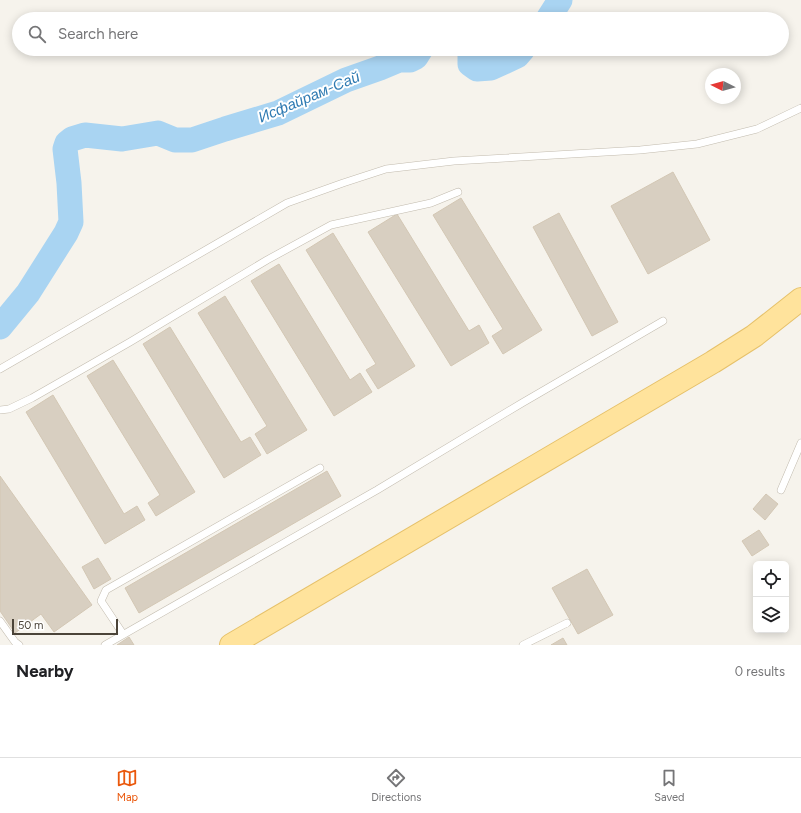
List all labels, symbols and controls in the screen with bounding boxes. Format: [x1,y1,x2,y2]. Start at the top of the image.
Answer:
search box [12,12,789,56]
icon: search [26,23,48,45]
text: Search here [58,25,138,43]
water label: Исфайрам-Сай [256,67,363,126]
north arrow [705,68,741,104]
map controls [753,561,789,633]
button: locate [753,561,789,597]
button: layers [753,597,789,633]
scale bar [12,617,118,636]
text: 50 m [18,619,43,632]
text: Nearby [16,661,74,681]
text: 0 results [735,664,785,679]
tab: Map [116,767,138,804]
tab: Directions [371,767,421,804]
tab: Saved [654,767,685,804]

